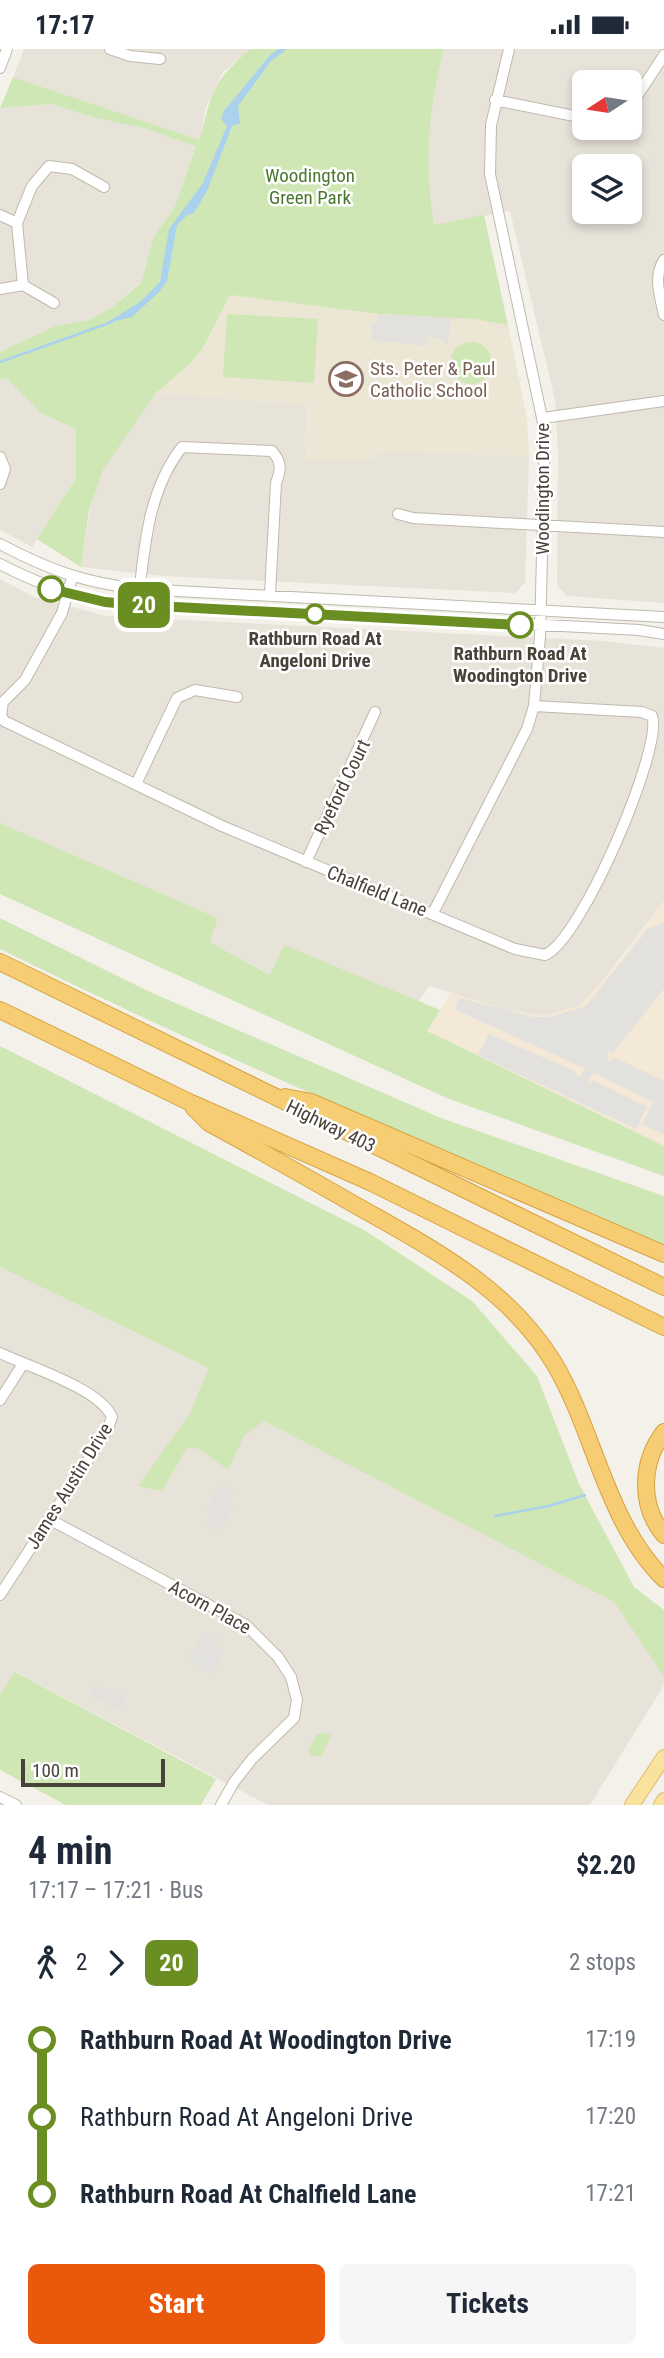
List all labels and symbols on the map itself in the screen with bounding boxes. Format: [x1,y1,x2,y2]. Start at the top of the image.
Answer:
north arrow [572,70,642,140]
park label: Woodington Green Park [265,164,355,209]
place label: Sts. Peter & Paul Catholic School [370,357,495,402]
school or university icon: Sts. Peter & Paul Catholic School [327,360,365,398]
street label: Woodington Drive [531,423,554,555]
unlabelled marker [38,576,64,602]
line badge: 20 [113,582,176,628]
marker: Rathburn Road At Angeloni Drive [305,604,325,624]
marker: Rathburn Road At Woodington Drive [507,612,533,638]
place label: Rathburn Road At Angeloni Drive [248,627,382,672]
place label: Rathburn Road At Woodington Drive [453,642,587,687]
street label: Ryeford Court [309,736,375,838]
street label: Chalfield Lane [324,860,431,922]
street label: Highway 403 [283,1095,379,1157]
street label: James Austin Drive [21,1418,117,1553]
street label: Acorn Place [165,1575,255,1639]
scale bar [21,1756,164,1788]

